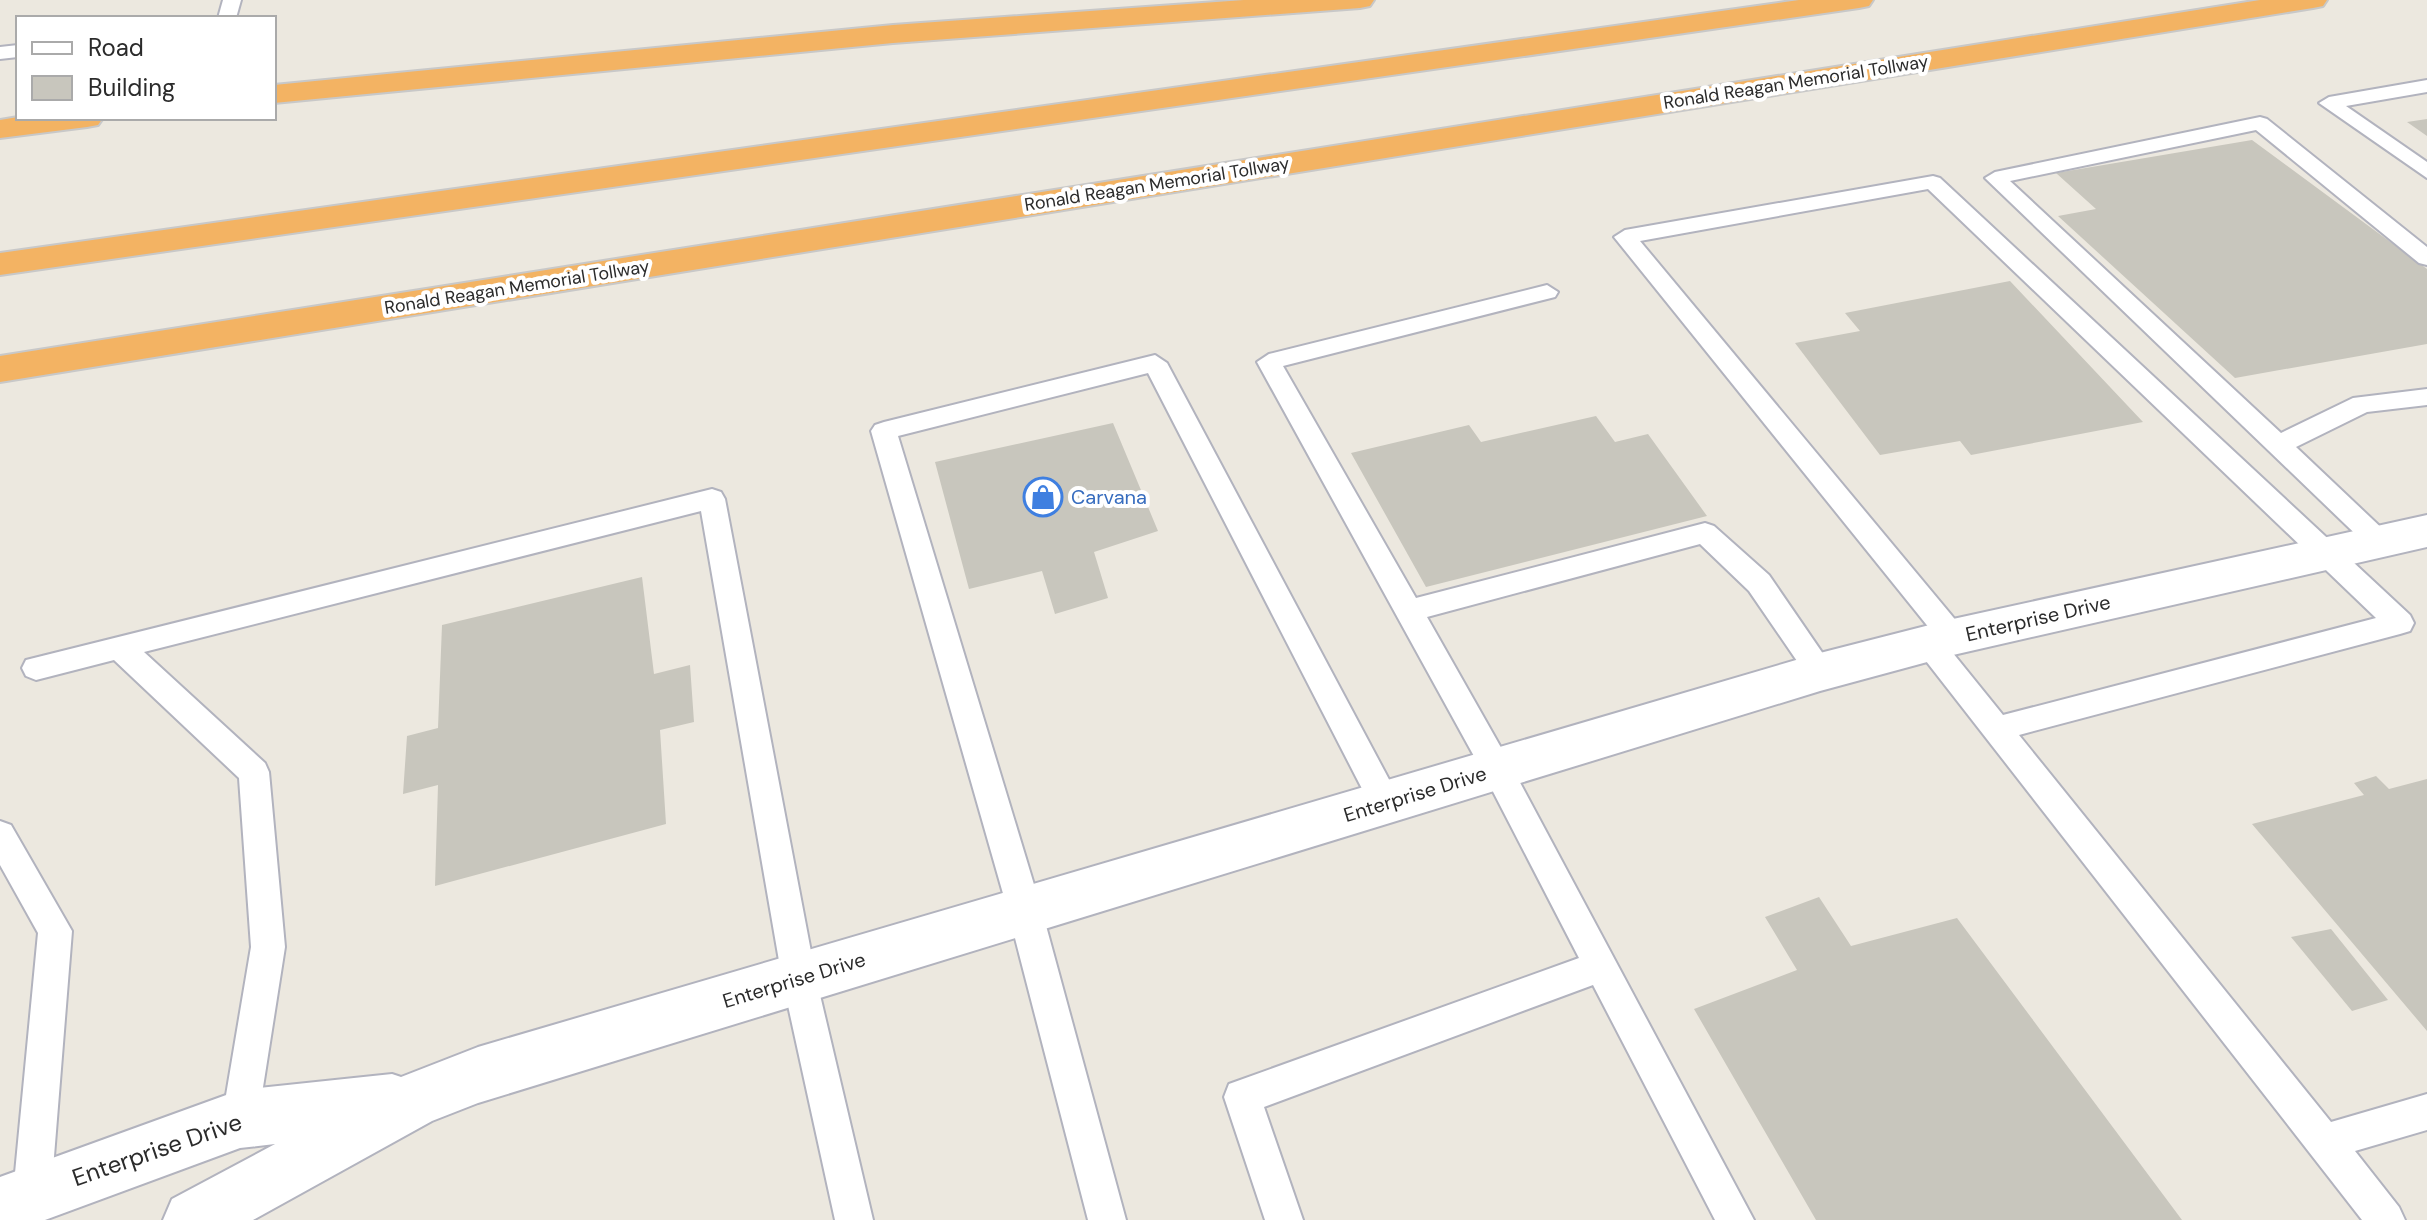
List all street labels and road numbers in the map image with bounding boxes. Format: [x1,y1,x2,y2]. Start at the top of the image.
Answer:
street label: Ronald Reagan Memorial Tollway [1662,49,1930,115]
street label: Ronald Reagan Memorial Tollway [1023,151,1291,217]
street label: Ronald Reagan Memorial Tollway [383,254,651,320]
street label: Enterprise Drive [1963,589,2113,647]
street label: Enterprise Drive [1340,760,1490,828]
street label: Enterprise Drive [719,946,869,1014]
street label: Enterprise Drive [68,1106,246,1193]

